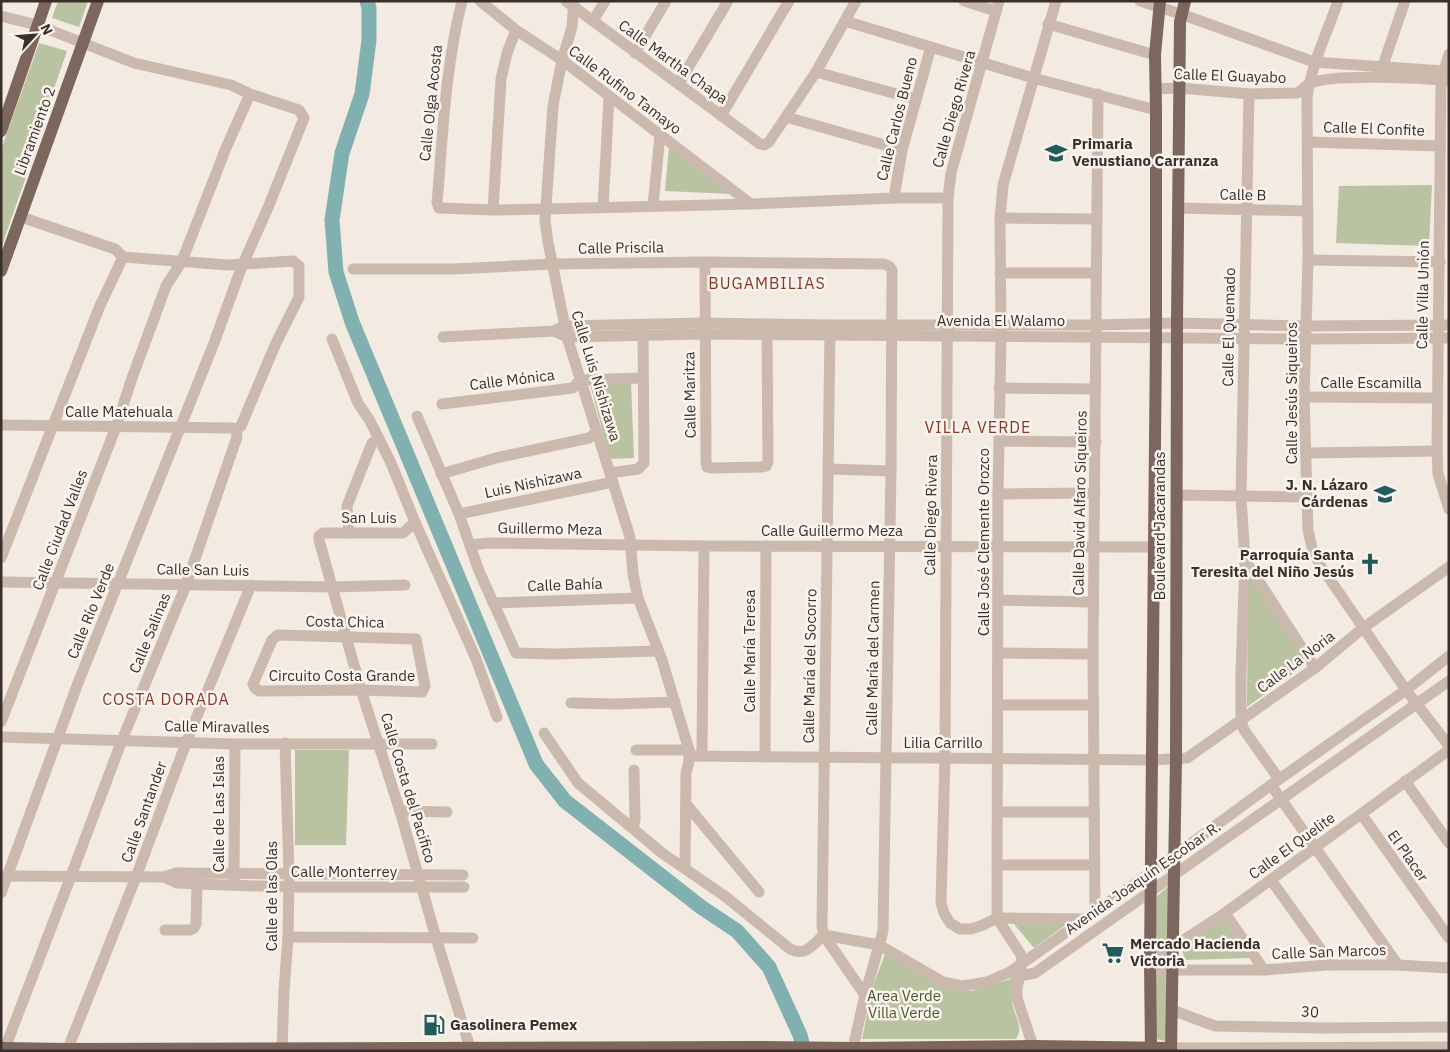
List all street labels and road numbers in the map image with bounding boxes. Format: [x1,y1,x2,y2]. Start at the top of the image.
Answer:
street label: Calle Martha Chapa [615,15,732,108]
street label: Calle Rufino Tamayo [565,41,686,138]
street label: Calle Olga Acosta [415,44,446,162]
street label: Calle Diego Rivera [928,48,979,170]
street label: Calle Carlos Bueno [872,55,921,183]
street label: Calle El Guayabo [1173,64,1287,87]
street label: Libramiento 2 [10,84,59,178]
street label: Calle El Confite [1323,117,1425,140]
street label: Calle B [1219,185,1267,204]
street label: Calle Priscila [578,237,664,258]
street label: Calle Villa Unión [1412,240,1433,350]
street label: Calle El Quemado [1218,267,1239,387]
street label: Calle Luis Nishizawa [568,308,625,444]
street label: Avenida El Walamo [937,311,1065,330]
street label: Calle Jesús Siqueiros [1282,322,1301,464]
street label: Calle Maritza [679,351,700,439]
street label: Calle Mónica [468,365,556,394]
street label: Calle Escamilla [1320,373,1422,392]
street label: Calle Matehuala [65,402,173,421]
street label: Calle David Alfaro Siqueiros [1068,410,1091,596]
street label: Calle José Clemente Orozco [974,448,993,636]
street label: Boulevard Jacarandas [1150,451,1169,601]
street label: Calle Diego Rivera [920,454,941,576]
street label: Luis Nishizawa [483,463,583,502]
street label: Calle Ciudad Valles [28,467,91,593]
street label: San Luis [341,508,397,527]
street label: Guillermo Meza [497,518,603,539]
street label: Calle Guillermo Meza [761,521,903,540]
street label: Calle San Luis [156,559,250,580]
street label: Calle Río Verde [63,560,118,662]
street label: Calle Bahía [527,574,603,595]
street label: Calle María del Carmen [862,580,883,736]
street label: Calle María del Socorro [799,588,820,744]
street label: Calle María Teresa [740,589,759,713]
street label: Calle Salinas [125,590,174,676]
street label: Costa Chica [305,611,385,632]
street label: Calle La Noria [1253,626,1338,697]
street label: Circuito Costa Grande [269,666,415,685]
street label: Calle Costa del Pacifico [377,710,440,865]
street label: Calle Miravalles [164,716,270,737]
street label: Lilia Carrillo [903,733,983,752]
street label: Calle de Las Islas [209,756,228,872]
street label: Calle Santander [116,758,171,865]
street label: Calle El Quelite [1245,808,1339,883]
street label: Avenida Joaquín Escobar R. [1061,817,1224,939]
street label: El Placer [1384,826,1433,886]
street label: Calle de las Olas [262,841,281,951]
street label: Calle Monterrey [291,862,398,881]
street label: Calle San Marcos [1271,940,1387,963]
street label: 30 [1301,1002,1320,1021]

